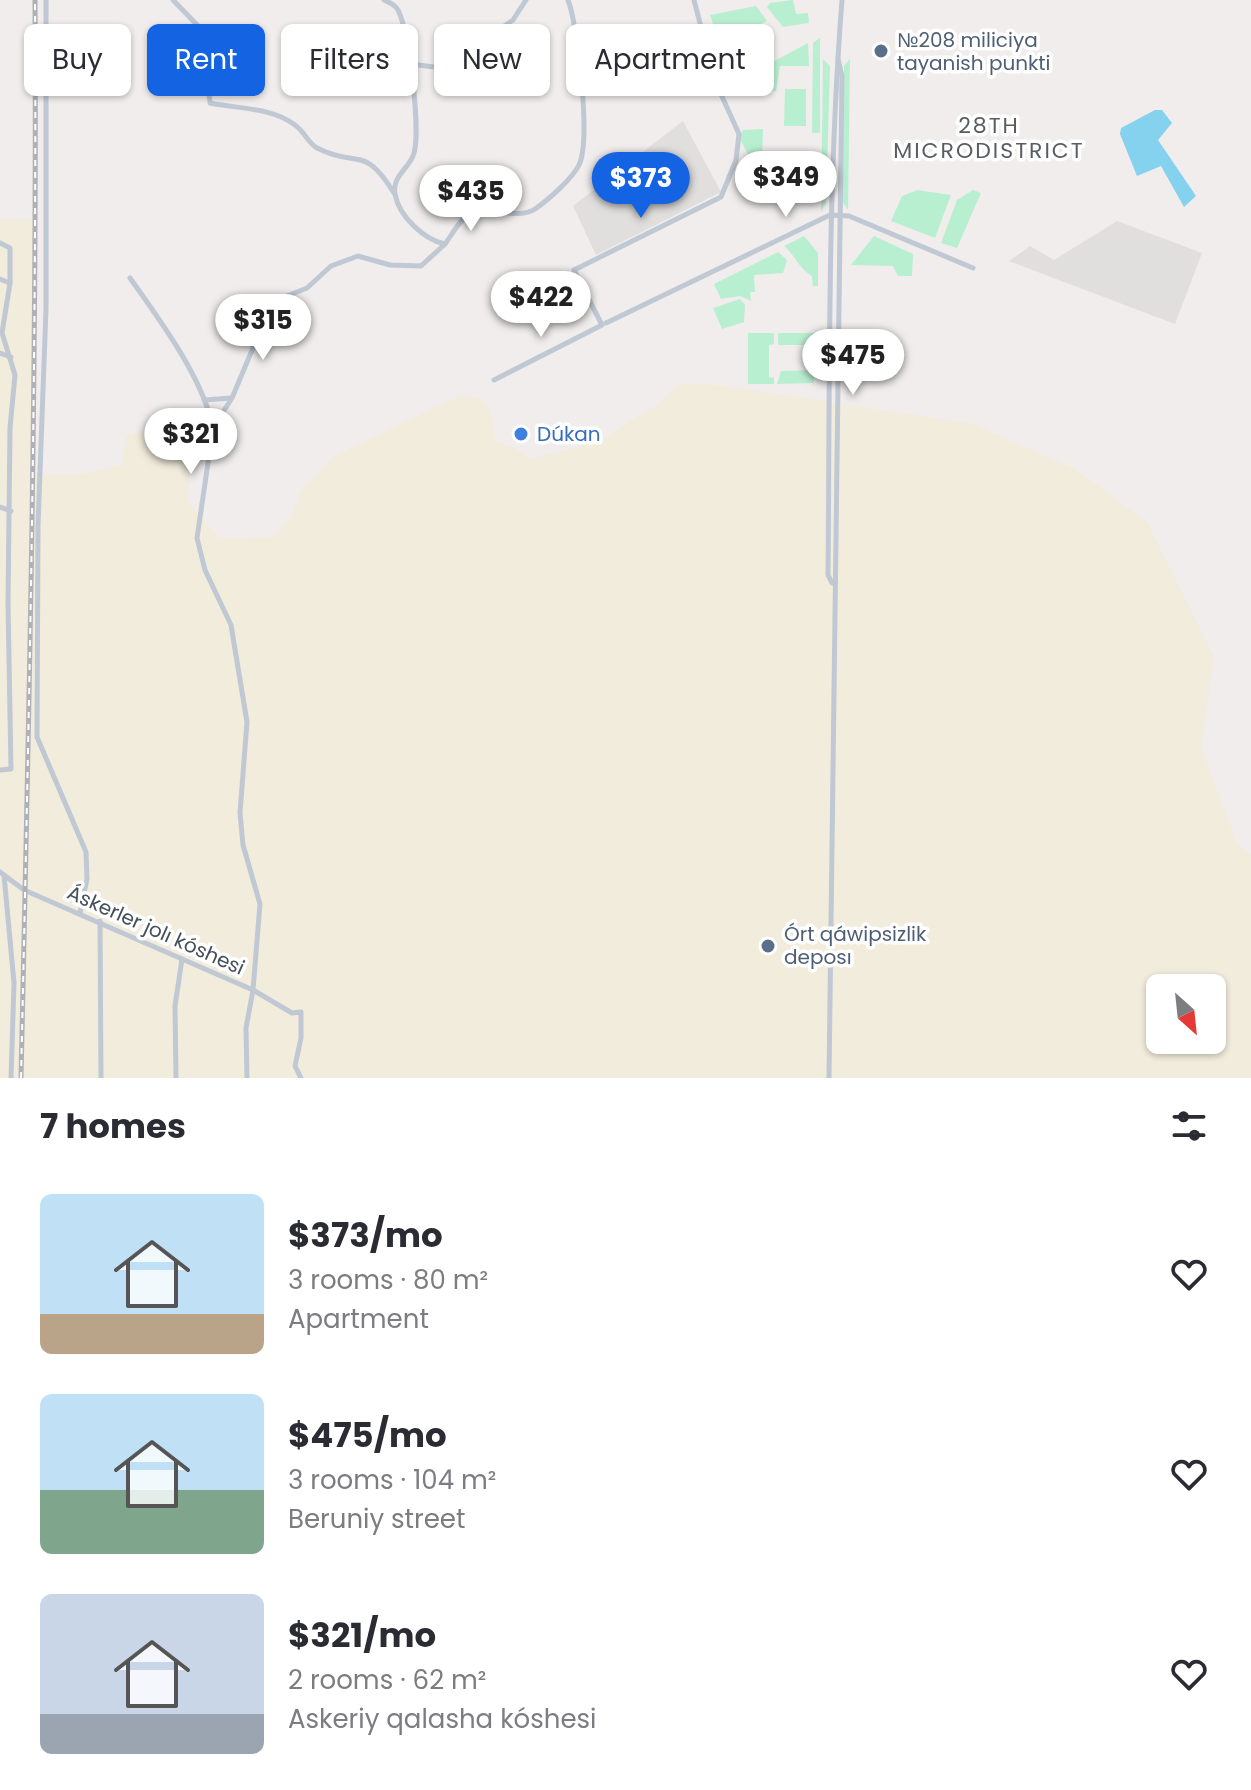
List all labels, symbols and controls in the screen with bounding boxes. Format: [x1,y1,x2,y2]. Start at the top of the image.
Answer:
chip: Buy [24,24,131,96]
chip: Rent [147,24,265,96]
chip: Filters [281,24,418,96]
chip: New [434,24,550,96]
chip: Apartment [566,24,774,96]
place label: №208 miliciya tayanish punkti [897,26,1051,77]
marker: №208 miliciya tayanish punkti [872,42,890,60]
district label: 28TH MICRODISTRICT [893,110,1085,166]
pin: $349 [739,151,833,219]
pin: $373 [594,152,688,220]
text: $349 [753,159,819,195]
text: $373 [610,160,672,196]
pin: $435 [424,165,518,233]
text: $435 [437,173,505,209]
pin: $422 [494,271,588,339]
text: $422 [509,279,573,315]
pin: $315 [216,294,310,362]
text: $315 [233,302,293,338]
pin: $475 [806,329,900,397]
text: $475 [820,337,886,373]
pin: $321 [144,408,238,476]
text: $321 [162,416,220,452]
place label: Dúkan [537,420,601,448]
marker: Dúkan [512,425,530,443]
street label: Áskerler jolı kóshesi [63,878,249,982]
place label: Órt qáwipsizlik deposı [784,920,927,971]
marker: Órt qáwipsizlik deposı [759,937,777,955]
north arrow [1146,974,1226,1054]
map controls [1146,974,1226,1054]
text: 7 homes [40,1102,186,1150]
icon: filters [1167,1104,1211,1148]
text: $373/mo [288,1211,443,1259]
icon: home [104,1226,200,1322]
icon: heart [1167,1252,1211,1296]
text: 3 rooms · 80 m² [288,1262,488,1298]
text: Apartment [288,1301,429,1337]
text: $475/mo [288,1411,447,1459]
icon: home [104,1426,200,1522]
icon: heart [1167,1452,1211,1496]
text: 3 rooms · 104 m² [288,1462,496,1498]
text: Beruniy street [288,1501,465,1537]
text: $321/mo [288,1611,436,1659]
icon: home [104,1626,200,1722]
icon: heart [1167,1652,1211,1696]
text: 2 rooms · 62 m² [288,1662,486,1698]
text: Askeriy qalasha kóshesi [288,1701,596,1737]

